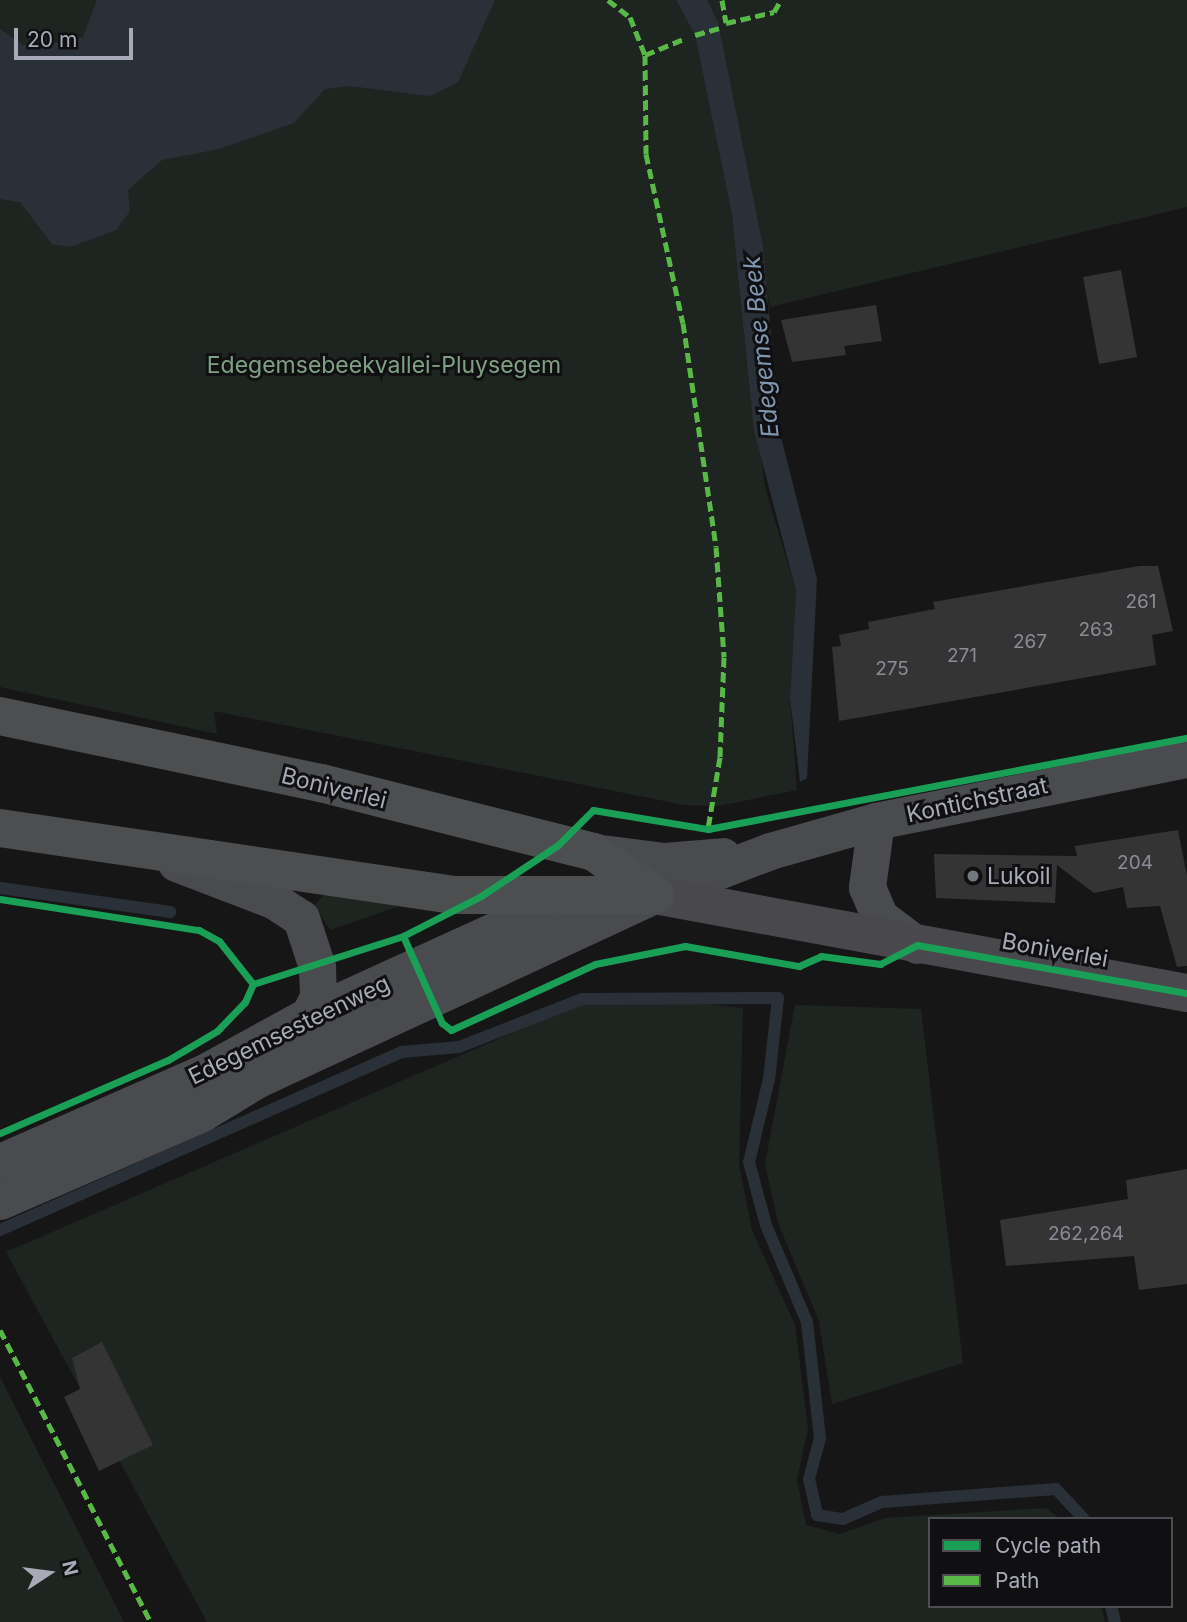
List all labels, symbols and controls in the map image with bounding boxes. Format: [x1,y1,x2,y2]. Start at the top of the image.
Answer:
scale bar [18,14,136,58]
text: 20 m [27,27,77,52]
water label: Edegemse Beek [737,255,785,439]
park label: Edegemsebeekvallei-Pluysegem [207,351,561,379]
house number: 261 [1125,591,1157,613]
house number: 263 [1078,619,1114,641]
house number: 267 [1013,631,1047,653]
house number: 271 [947,645,977,667]
house number: 275 [875,658,909,680]
street label: Boniverlei [279,762,389,814]
street label: Kontichstraat [904,772,1050,828]
house number: 204 [1117,852,1153,874]
place label: Lukoil [987,862,1051,890]
marker: Lukoil [965,868,981,884]
street label: Boniverlei [1000,927,1110,973]
street label: Edegemsesteenweg [184,969,394,1091]
house number: 262,264 [1048,1223,1124,1245]
legend [928,1517,1173,1608]
text: Cycle path [995,1533,1101,1558]
north arrow [14,1538,84,1608]
text: N [57,1559,83,1578]
text: Path [995,1568,1040,1593]

